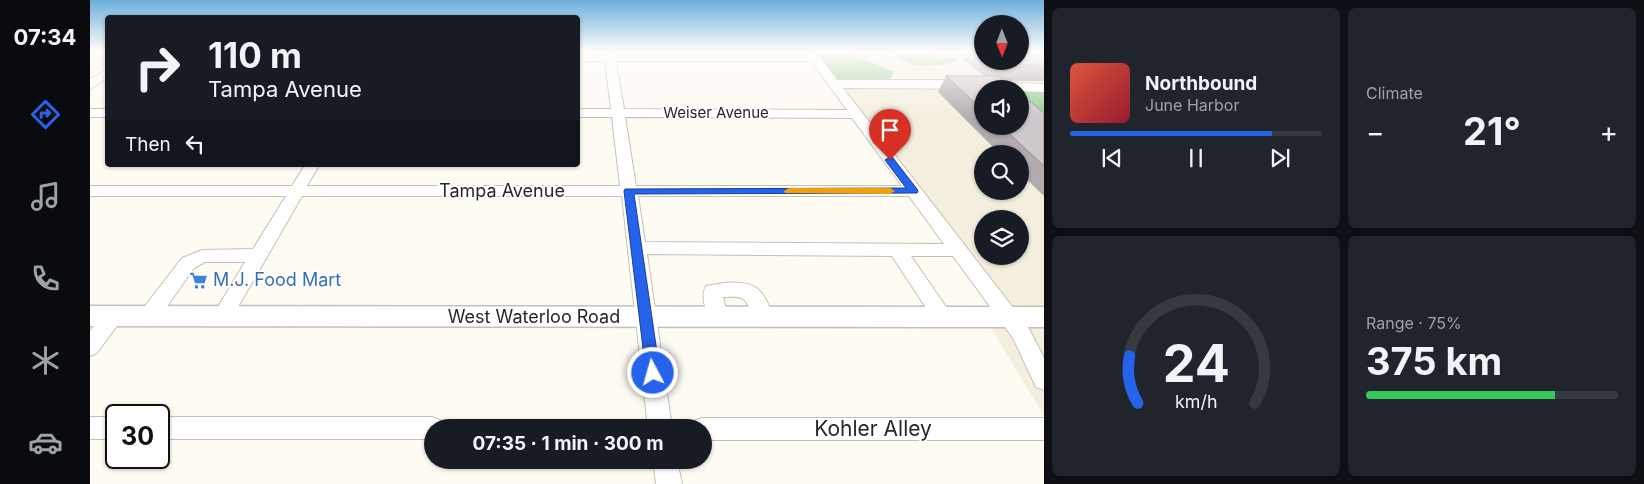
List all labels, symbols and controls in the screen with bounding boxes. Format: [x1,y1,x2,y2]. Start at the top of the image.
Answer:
north arrow [974,15,1029,70]
map controls [974,15,1029,265]
text: 07:34 [14,24,76,50]
text: 110 m [208,34,302,76]
icon: right [125,35,190,100]
text: Northbound [1145,72,1257,95]
text: Tampa Avenue [208,76,362,102]
button: sound [974,80,1029,135]
text: Climate [1366,83,1423,103]
text: June Harbor [1145,95,1239,115]
icon: directions [28,97,63,132]
street label: Weiser Avenue [663,103,769,122]
text: 21° [1463,108,1521,154]
pin [869,109,911,160]
text: − [1366,115,1385,149]
text: + [1599,115,1618,149]
icon: arrive [876,116,904,144]
icon: left [181,130,209,158]
text: Then [125,133,171,156]
icon: previous [1098,144,1126,172]
icon: pause [1182,144,1210,172]
icon: next [1266,144,1294,172]
button: search [974,145,1029,200]
icon: music [28,179,63,214]
street label: Tampa Avenue [439,180,565,201]
button: layers [974,210,1029,265]
icon: phone [28,261,63,296]
place label: M.J. Food Mart [213,269,341,290]
supermarket icon: M.J. Food Mart [189,270,209,290]
street label: West Waterloo Road [448,306,620,327]
text: Range · 75% [1366,313,1462,333]
text: 24 [1162,332,1230,395]
text: 375 km [1366,338,1502,384]
icon: climate [28,343,63,378]
position arrow [626,346,678,398]
text: km/h [1175,391,1217,412]
speed limit sign: 30 [105,404,170,469]
street label: Kohler Alley [814,416,932,441]
icon: car [28,425,63,460]
text: 07:35 · 1 min · 300 m [472,432,664,455]

